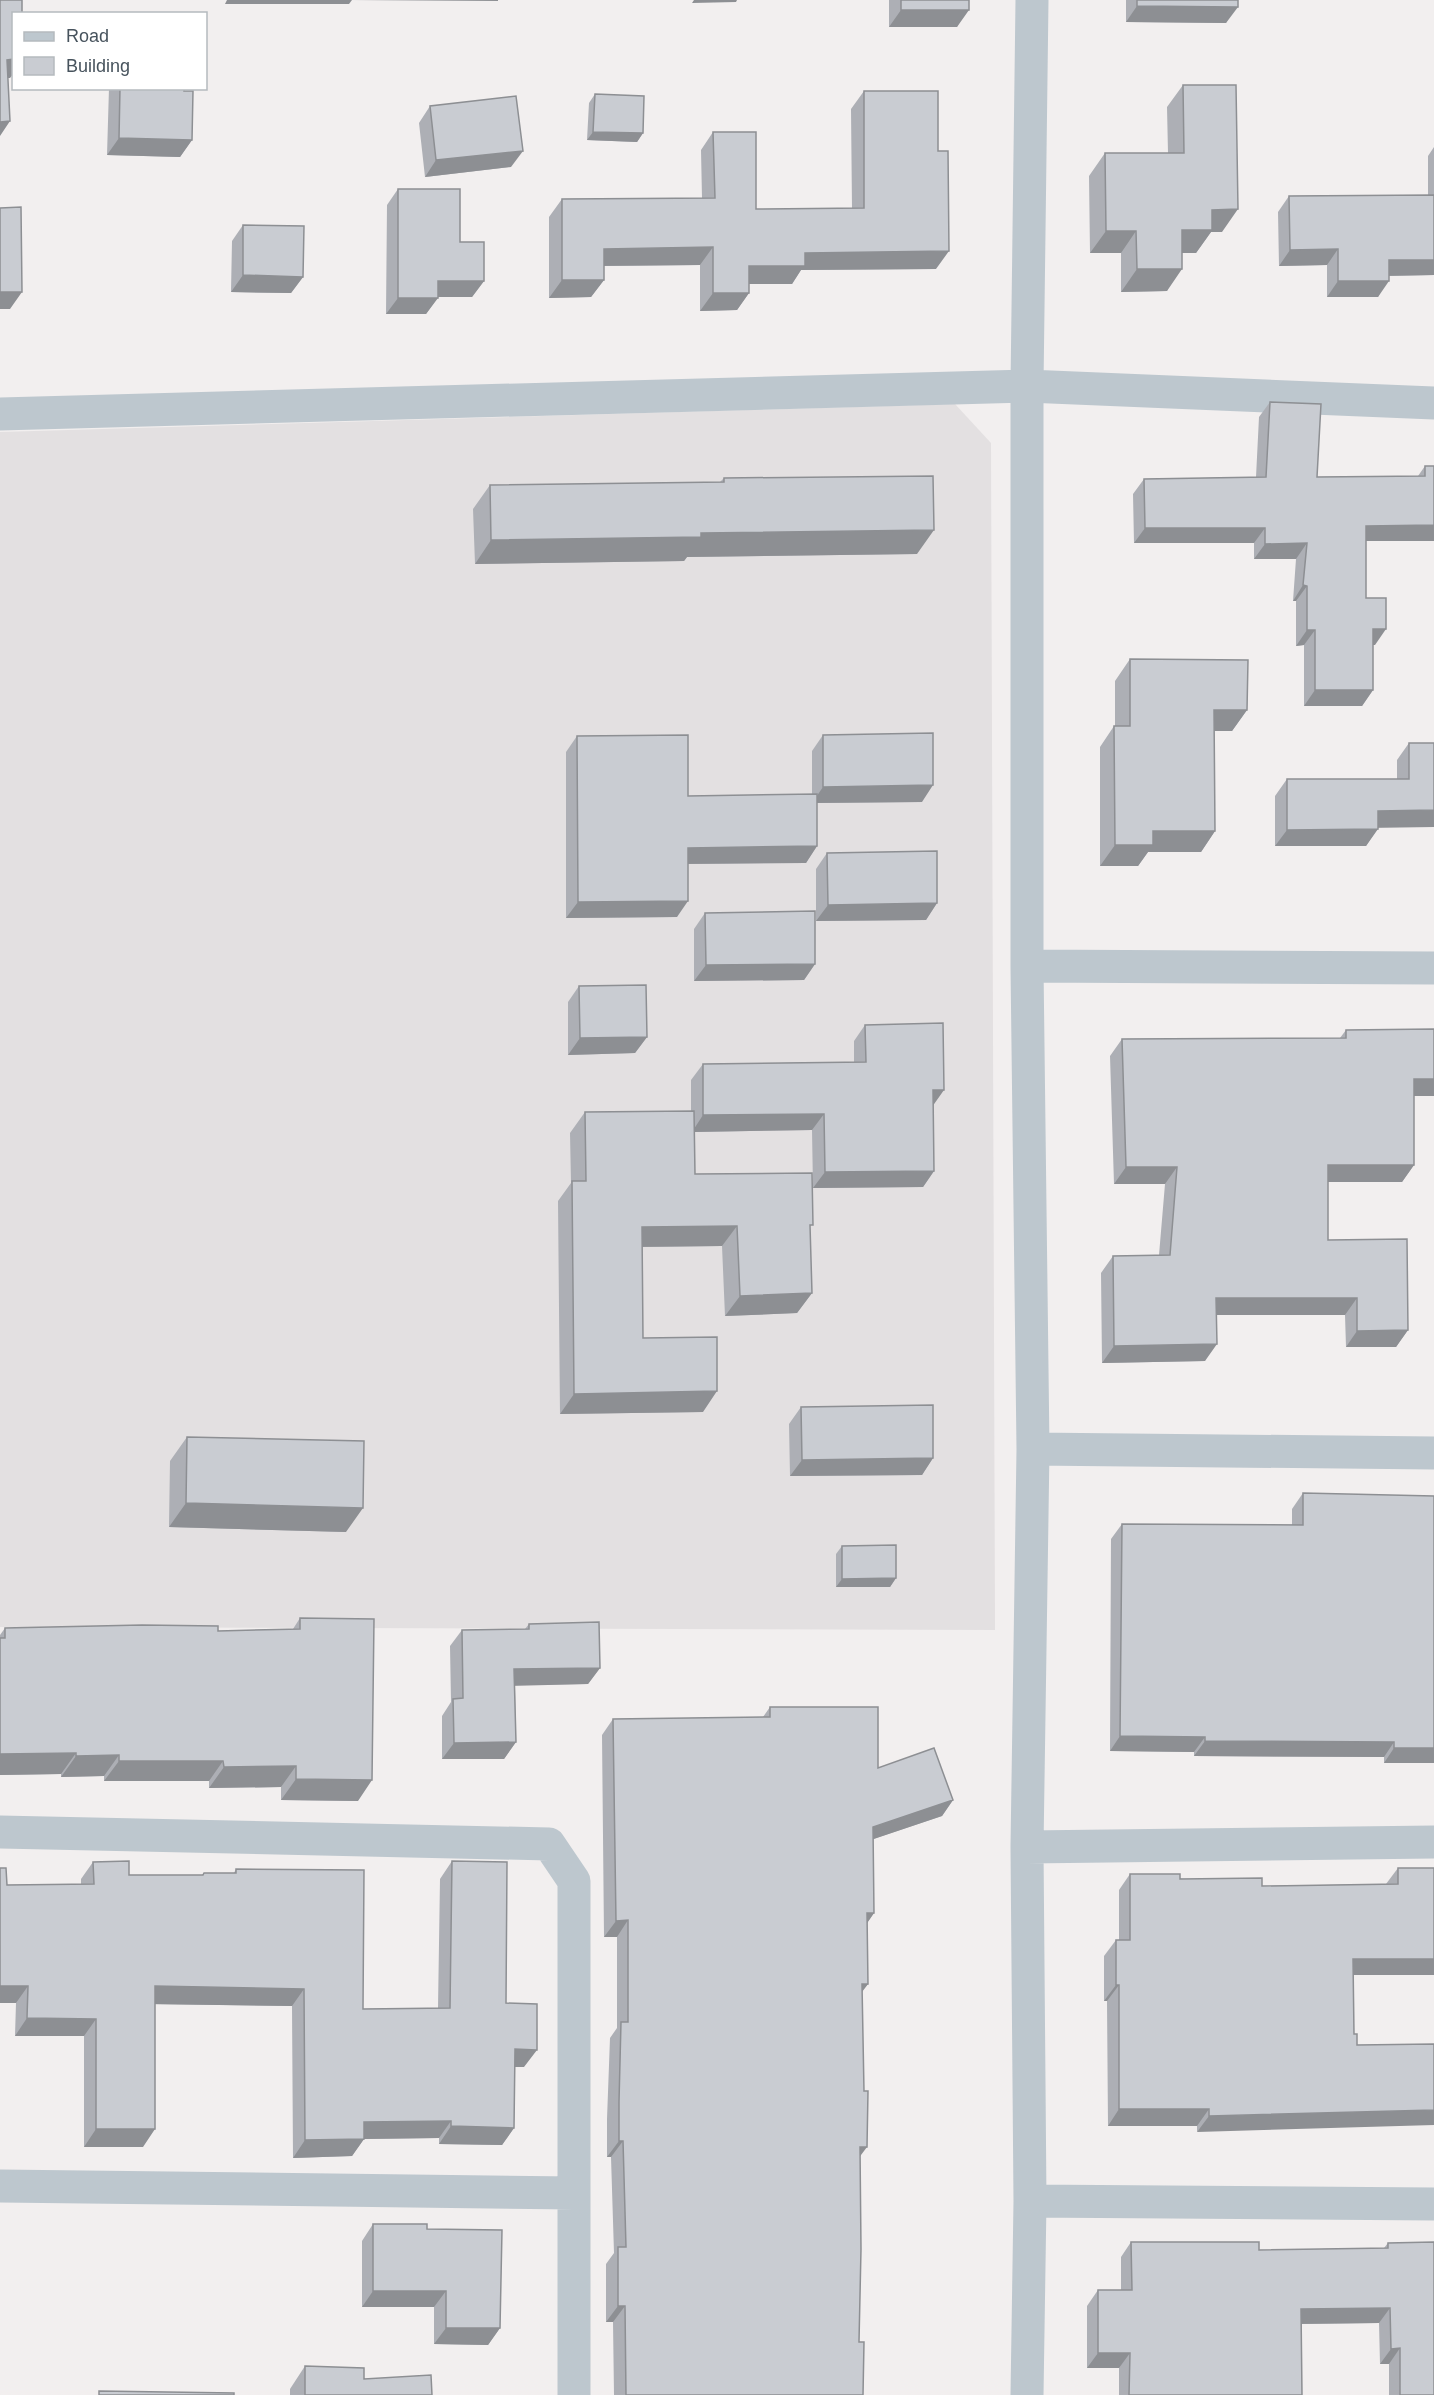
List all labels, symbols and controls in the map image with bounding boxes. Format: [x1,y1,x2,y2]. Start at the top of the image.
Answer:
legend [12,12,207,90]
text: Road [66,26,109,46]
text: Building [66,56,130,76]

